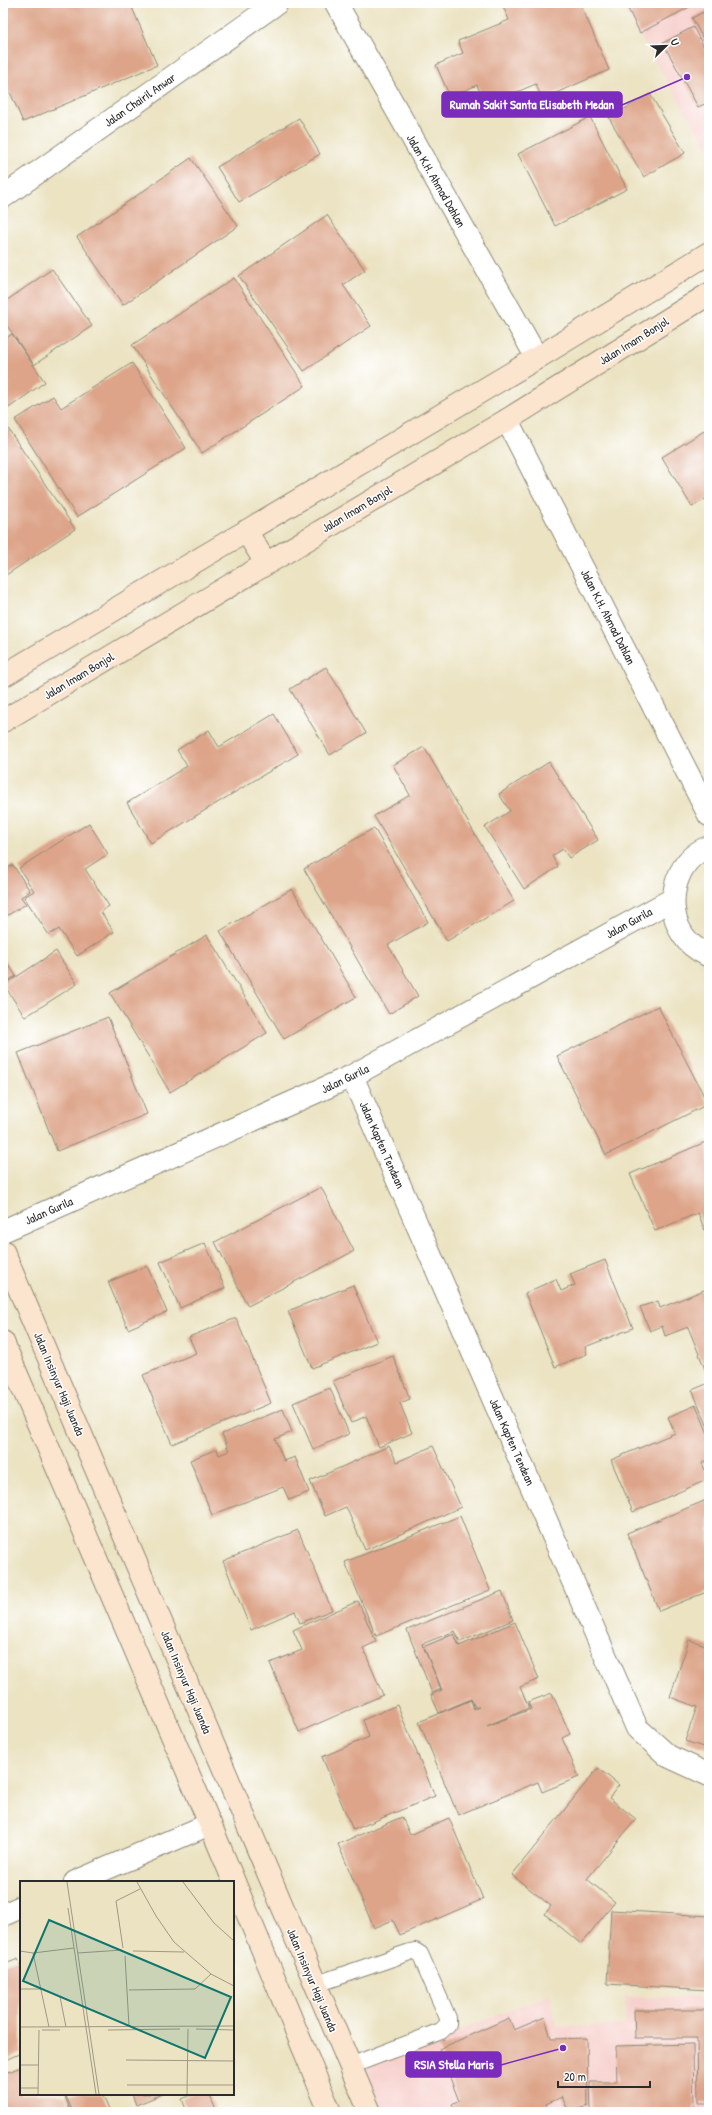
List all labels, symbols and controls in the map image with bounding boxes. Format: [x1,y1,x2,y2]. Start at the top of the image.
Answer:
north arrow [646,26,686,66]
text: U [668,37,683,48]
street label: Jalan Chairil Anwar [101,68,179,131]
callout: Rumah Sakit Santa Elisabeth Medan [442,92,622,117]
text: Rumah Sakit Santa Elisabeth Medan [450,95,614,113]
street label: Jalan K.H. Ahmad Dahlan [403,131,470,230]
street label: Jalan Imam Bonjol [596,312,672,369]
street label: Jalan Imam Bonjol [318,481,396,536]
street label: Jalan K.H. Ahmad Dahlan [577,566,640,667]
street label: Jalan Imam Bonjol [40,648,118,703]
street label: Jalan Gurila [602,903,655,942]
street label: Jalan Gurila [318,1060,372,1097]
street label: Jalan Kapten Tendean [356,1098,409,1191]
street label: Jalan Gurila [22,1192,76,1229]
street label: Jalan Insinyur Haji Juanda [30,1329,89,1438]
street label: Jalan Kapten Tendean [486,1395,539,1488]
street label: Jalan Insinyur Haji Juanda [157,1627,216,1736]
inset map [20,1881,234,2095]
street label: Jalan Insinyur Haji Juanda [283,1925,342,2034]
callout: RSIA Stella Maris [406,2052,501,2077]
text: RSIA Stella Maris [414,2055,494,2073]
scale bar [558,2063,650,2089]
text: 20 m [564,2068,586,2085]

